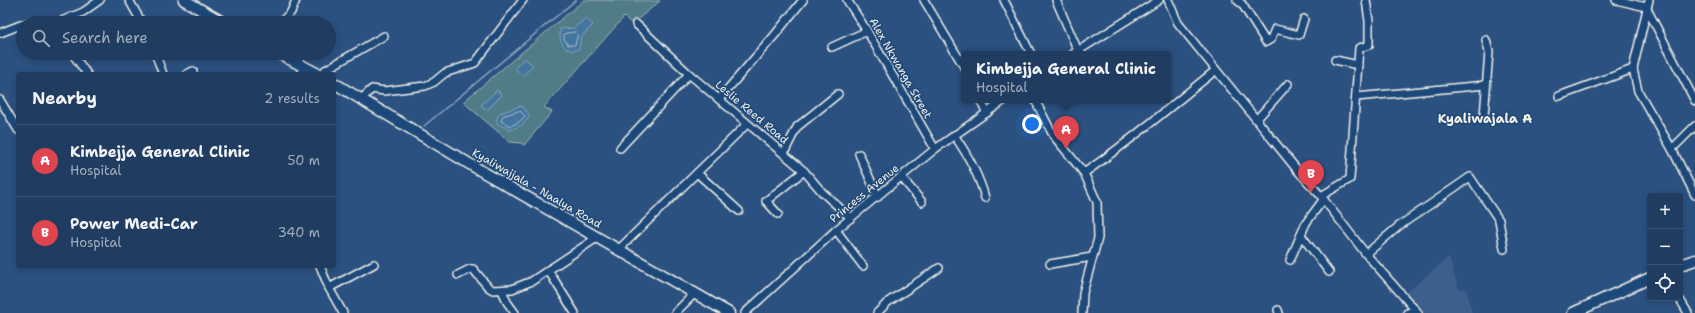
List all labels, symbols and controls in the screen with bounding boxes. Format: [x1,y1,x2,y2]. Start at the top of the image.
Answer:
street label: Alex Nkwanga Street [866,15,936,122]
search box [16,16,336,60]
icon: search [30,27,52,49]
text: Search here [62,28,148,48]
popup [961,51,1171,103]
text: Kimbejja General Clinic [976,59,1156,79]
street label: Leslie Reed Road [712,77,791,147]
text: Hospital [976,79,1027,96]
text: Nearby [32,87,97,109]
text: 2 results [264,90,320,107]
district label: Kyaliwajala A [1438,110,1532,127]
your location [1022,114,1042,134]
pin: A [1053,116,1079,149]
text: Kimbejja General Clinic [70,142,250,162]
street label: Kyaliwajjala - Naalya Road [469,145,604,232]
text: A [40,152,50,169]
text: 50 m [287,152,320,169]
pin: B [1298,160,1324,193]
street label: Princess Avenue [826,161,902,226]
text: Hospital [70,162,121,179]
map controls [1647,193,1683,301]
button: + [1647,193,1683,229]
text: Power Medi-Car [70,214,198,234]
text: B [41,224,49,241]
text: 340 m [278,224,320,241]
button: − [1647,229,1683,265]
text: Hospital [70,234,121,251]
button: locate [1647,265,1683,301]

